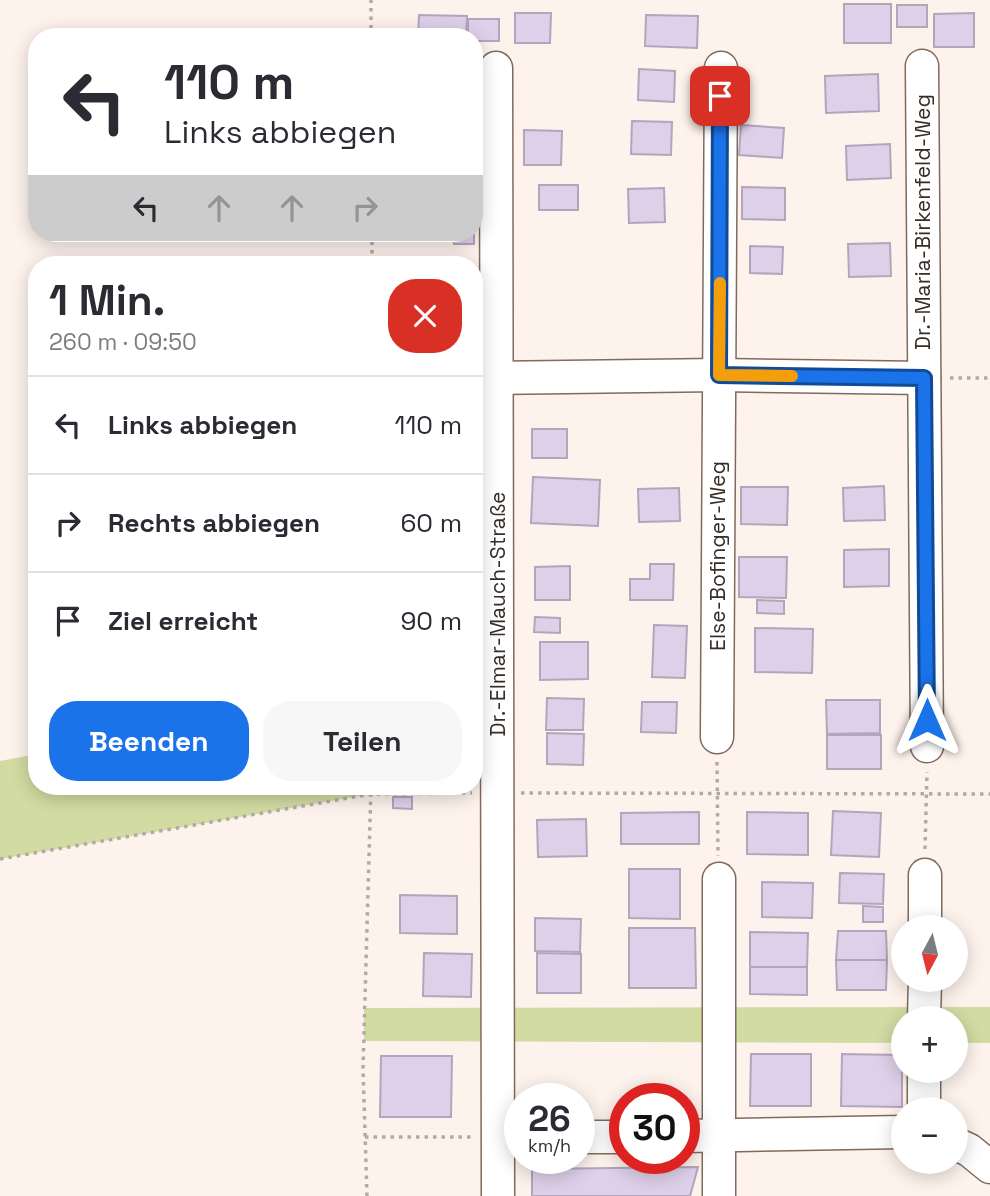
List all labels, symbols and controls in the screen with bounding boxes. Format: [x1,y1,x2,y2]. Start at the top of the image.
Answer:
text: 110 m [164,51,294,113]
icon: left [49,56,140,147]
pin [690,66,750,126]
icon: arrive [701,77,739,115]
street label: Dr.-Maria-Birkenfeld-Weg [909,94,936,350]
text: Links abbiegen [164,112,396,152]
icon: left [127,189,165,227]
icon: ahead [200,189,238,227]
icon: ahead [273,189,311,227]
icon: right [346,189,384,227]
text: 1 Min. [49,274,165,327]
button: close [388,279,462,353]
text: 260 m · 09:50 [49,327,197,357]
icon: left [49,406,87,444]
text: Links abbiegen [108,408,297,442]
text: 110 m [395,408,462,442]
street label: Else-Bofinger-Weg [704,461,731,651]
street label: Dr.-Elmar-Mauch-Straße [484,491,511,737]
icon: right [49,504,87,542]
text: Rechts abbiegen [108,506,320,540]
text: 60 m [400,506,462,540]
icon: arrive [49,602,87,640]
text: Ziel erreicht [108,604,258,638]
text: 90 m [400,604,462,638]
position arrow [890,683,964,757]
button: Beenden [49,701,249,781]
button: Teilen [263,701,462,781]
north arrow [891,915,968,992]
map controls [891,915,968,1174]
button: + [891,1006,968,1083]
speed limit sign: 30 [609,1083,700,1174]
text: 26 [528,1097,571,1141]
button: − [891,1097,968,1174]
text: km/h [528,1134,571,1157]

